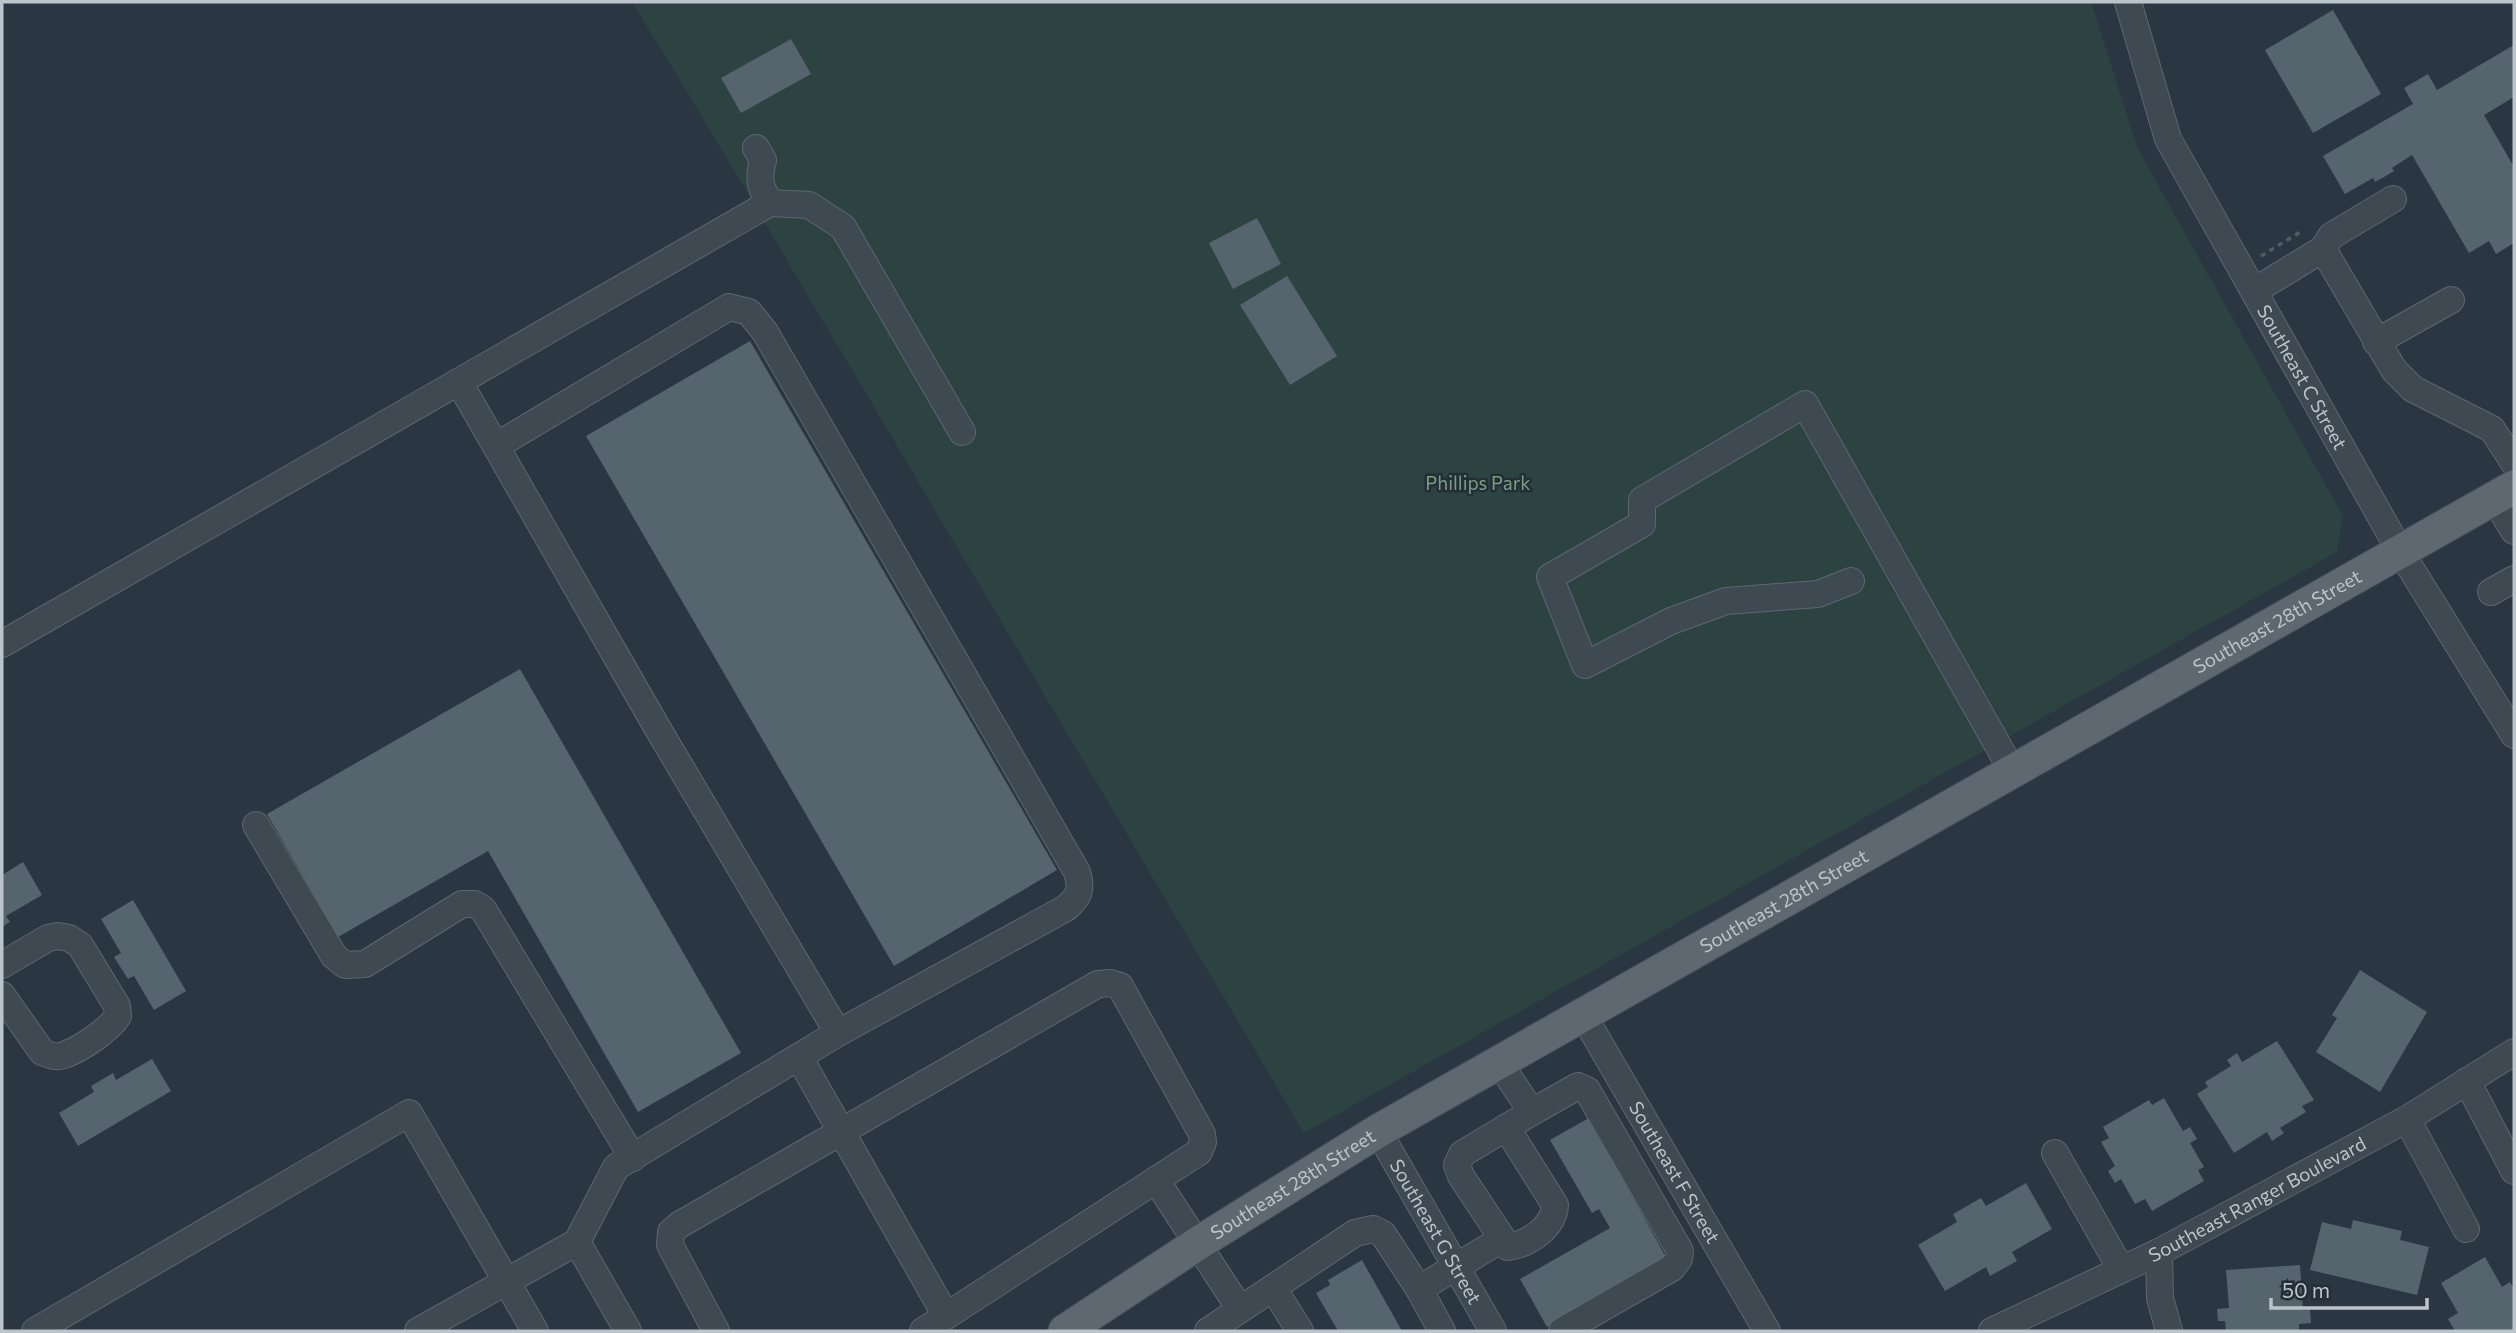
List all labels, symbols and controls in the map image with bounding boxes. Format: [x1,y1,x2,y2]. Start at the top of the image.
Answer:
street label: Southeast C Street [2253,301,2352,453]
park label: Phillips Park [1425,471,1531,494]
street label: Southeast 28th Street [2189,564,2365,678]
street label: Southeast 28th Street [1695,844,1872,957]
street label: Southeast F Street [1625,1097,1725,1247]
street label: Southeast 28th Street [1206,1124,1379,1244]
street label: Southeast Ranger Boulevard [2144,1131,2369,1266]
street label: Southeast G Street [1386,1155,1487,1308]
scale bar [2271,1266,2427,1310]
text: 50 m [2282,1277,2330,1302]

